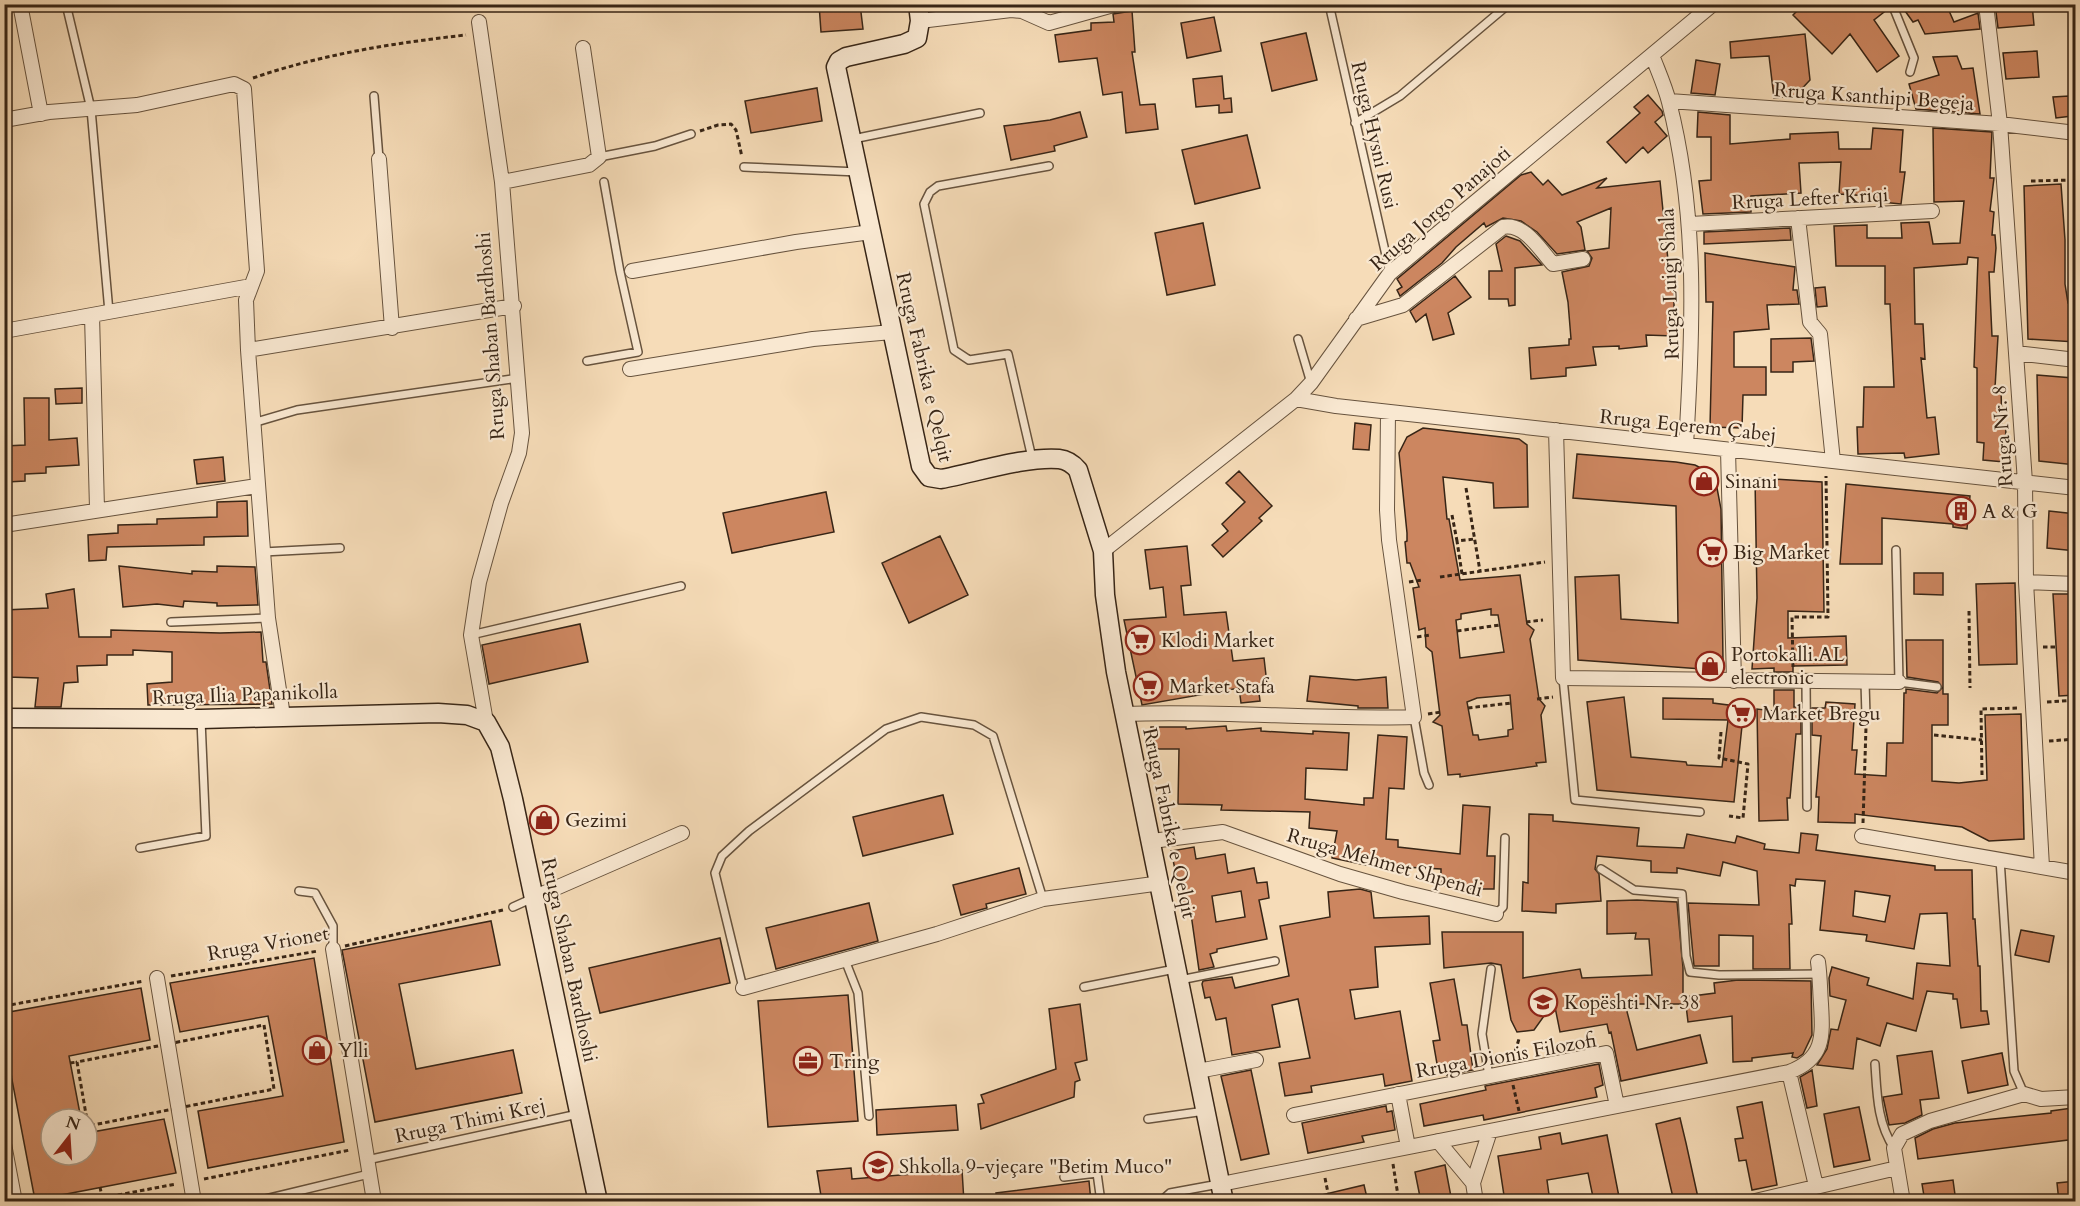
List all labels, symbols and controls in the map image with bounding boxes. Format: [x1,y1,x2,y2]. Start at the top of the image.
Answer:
street label: Rruga Hysni Rusi [1344,59,1405,212]
street label: Rruga Ksanthipi Begeja [1773,76,1975,117]
street label: Rruga Jorgo Panajoti [1364,139,1517,277]
street label: Rruga Lefter Kriqi [1731,181,1889,216]
street label: Rruga Luigj Shala [1653,207,1686,360]
street label: Rruga Shaban Bardhoshi [470,231,511,441]
street label: Rruga Fabrika e Qelqit [890,269,960,465]
street label: Rruga Nr. 8 [1985,384,2020,488]
street label: Rruga Eqerem Çabej [1598,403,1778,448]
shop icon: Sinani [1688,465,1720,497]
place label: Sinani [1725,468,1778,495]
building icon: A & G [1945,495,1977,527]
place label: A & G [1982,498,2038,525]
supermarket icon: Big Market [1696,536,1728,568]
place label: Big Market [1733,539,1830,566]
supermarket icon: Klodi Market [1124,624,1156,656]
place label: Klodi Market [1161,627,1275,654]
place label: Portokalli.AL electronic [1731,641,1846,691]
shop icon: Portokalli.AL electronic [1694,650,1726,682]
supermarket icon: Market Stafa [1132,670,1164,702]
place label: Market Stafa [1169,673,1275,700]
street label: Rruga Ilia Papanikolla [152,678,339,711]
supermarket icon: Market Bregu [1725,697,1757,729]
place label: Market Bregu [1762,700,1880,727]
street label: Rruga Fabrika e Qelqit [1136,725,1203,922]
shop icon: Gezimi [528,804,560,836]
place label: Gezimi [565,807,627,834]
street label: Rruga Mehmet Shpendi [1284,822,1486,903]
street label: Rruga Shaban Bardhoshi [535,855,604,1065]
street label: Rruga Vrionet [205,919,331,967]
school or university icon: Kopështi Nr. 38 [1527,986,1559,1018]
place label: Kopështi Nr. 38 [1564,989,1700,1016]
street label: Rruga Dionis Filozofi [1414,1026,1599,1085]
shop icon: Ylli [301,1034,333,1066]
place label: Ylli [338,1037,369,1064]
office icon: Tring [792,1045,824,1077]
place label: Tring [829,1048,880,1075]
street label: Rruga Thimi Krej [392,1091,548,1150]
north arrow [39,1107,99,1167]
text: N [63,1111,83,1136]
school or university icon: Shkolla 9-vjeçare "Betim Muco" [862,1150,894,1182]
place label: Shkolla 9-vjeçare "Betim Muco" [899,1153,1172,1180]

